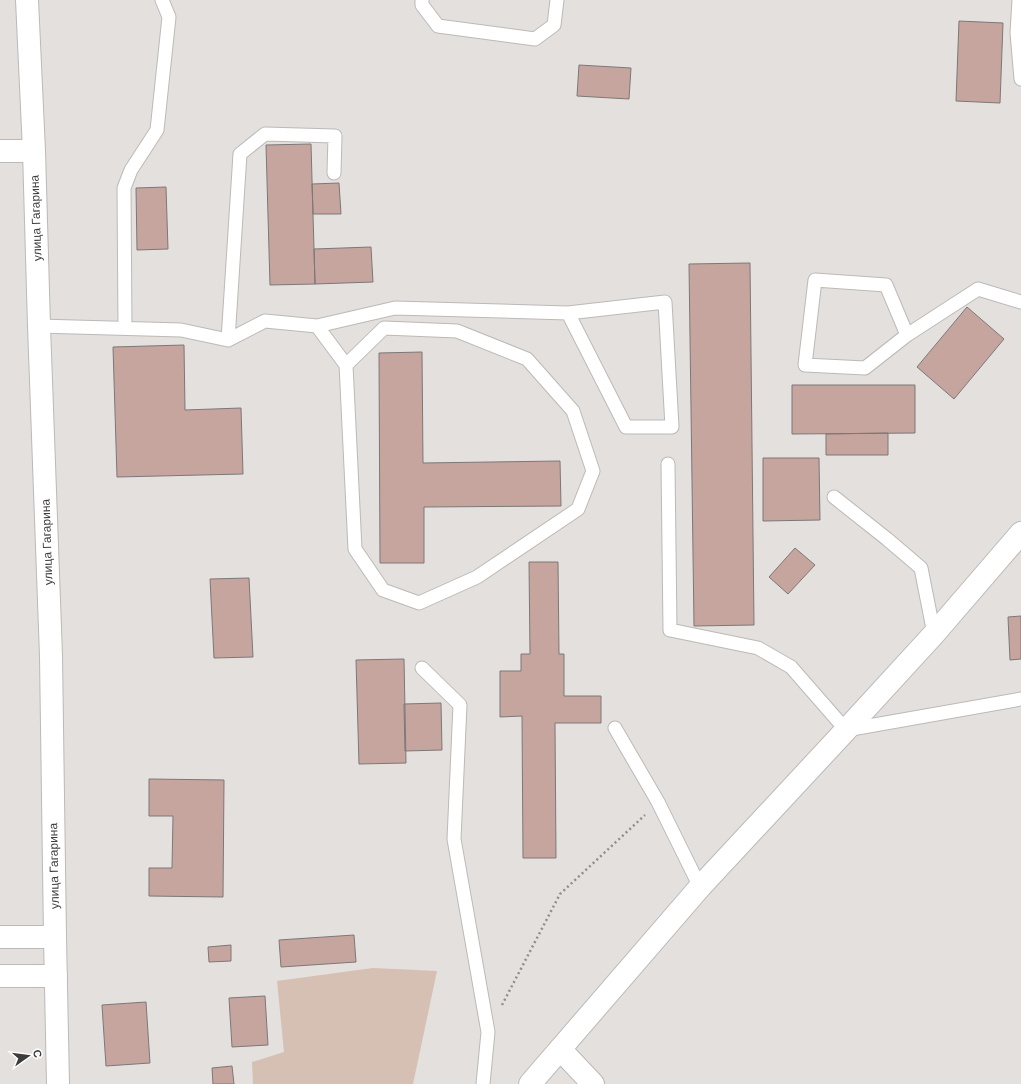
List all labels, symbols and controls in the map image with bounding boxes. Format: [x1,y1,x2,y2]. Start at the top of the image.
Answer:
street label: улица Гагарина [26,174,45,261]
street label: улица Гагарина [37,498,56,585]
street label: улица Гагарина [45,822,63,909]
north arrow [8,1036,48,1076]
text: С [30,1048,45,1059]

